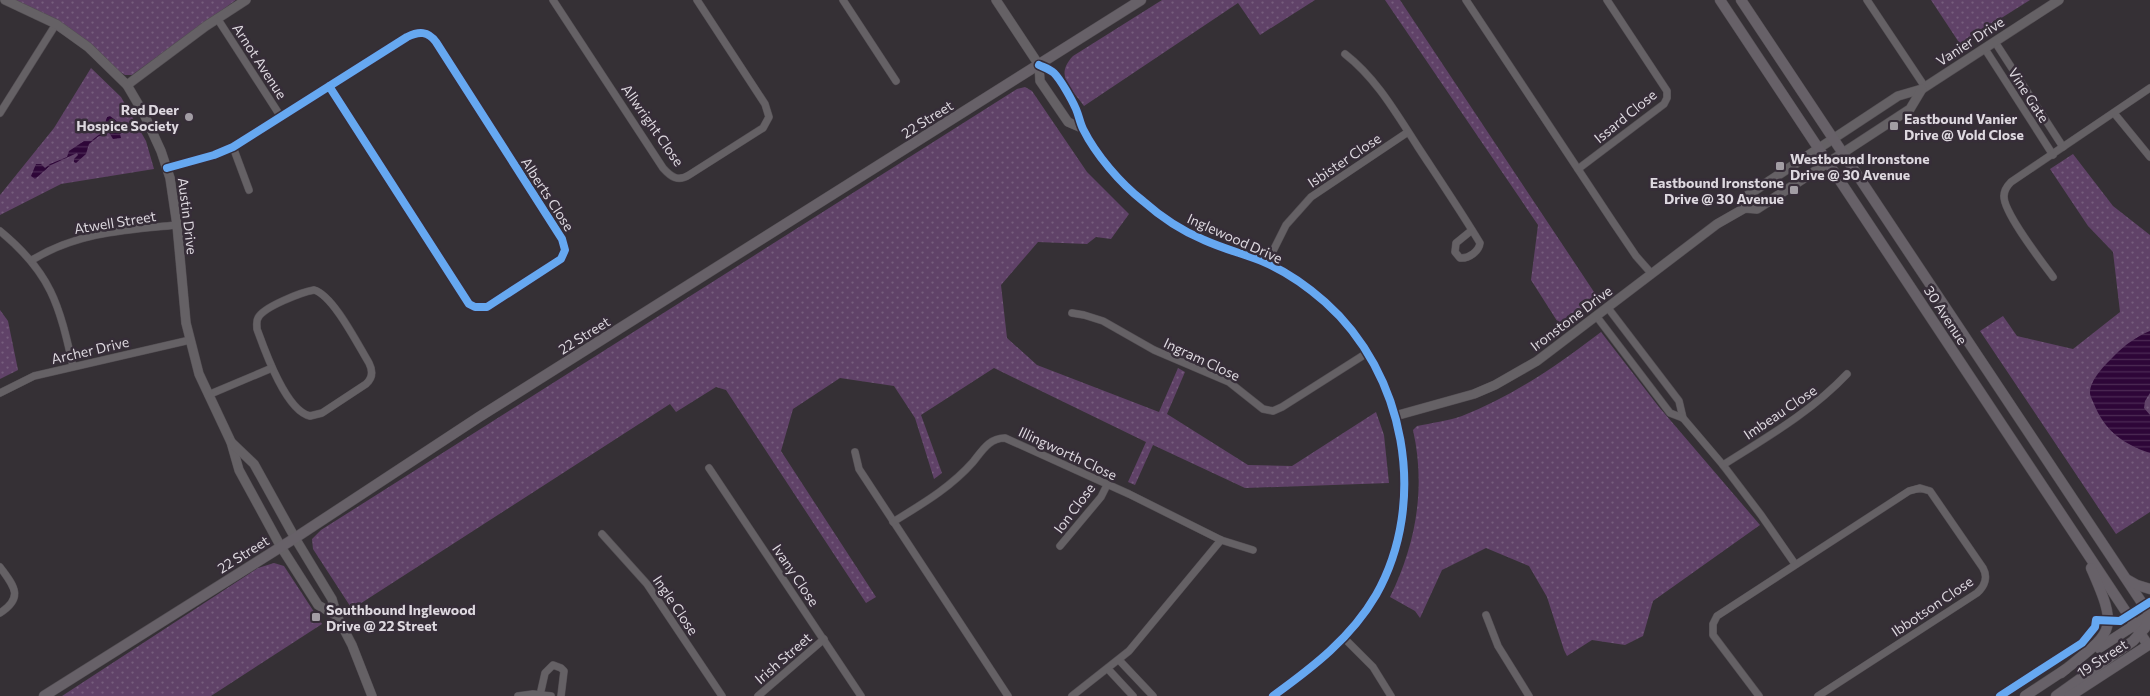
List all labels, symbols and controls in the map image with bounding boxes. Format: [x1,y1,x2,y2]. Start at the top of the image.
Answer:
street label: Vanier Drive [1933,13,2007,69]
street label: Arnot Avenue [229,20,291,102]
street label: Vine Gate [2005,64,2053,126]
street label: Allwright Close [618,81,688,169]
street label: Issard Close [1590,86,1660,146]
street label: 22 Street [898,96,956,142]
place label: Red Deer Hospice Society [76,101,179,134]
place label: Eastbound Vanier Drive @ Vold Close [1904,110,2024,143]
marker: Red Deer Hospice Society [183,111,195,123]
marker: Eastbound Vanier Drive @ Vold Close [1888,120,1900,132]
street label: Isbister Close [1304,129,1384,191]
place label: Westbound Ironstone Drive @ 30 Avenue [1790,150,1930,183]
street label: Alberts Close [518,154,578,234]
marker: Westbound Ironstone Drive @ 30 Avenue [1774,160,1786,172]
place label: Eastbound Ironstone Drive @ 30 Avenue [1650,174,1784,207]
street label: Austin Drive [175,176,201,256]
marker: Eastbound Ironstone Drive @ 30 Avenue [1788,184,1800,196]
street label: Atwell Street [73,207,157,237]
street label: Inglewood Drive [1185,209,1285,267]
street label: Ironstone Drive [1527,282,1615,354]
street label: 30 Avenue [1921,282,1971,348]
street label: 22 Street [555,312,613,358]
street label: Archer Drive [49,333,131,367]
street label: Ingram Close [1161,334,1243,384]
street label: Imbeau Close [1740,381,1820,443]
street label: Illingworth Close [1016,423,1120,483]
street label: Ion Close [1050,480,1098,536]
street label: 22 Street [214,531,272,577]
street label: Ivany Close [769,541,823,609]
street label: Ingle Close [650,572,702,638]
street label: Ibbotson Close [1888,572,1976,640]
place label: Southbound Inglewood Drive @ 22 Street [326,601,476,634]
marker: Southbound Inglewood Drive @ 22 Street [310,611,322,623]
street label: Irish Street [751,629,815,687]
street label: 19 Street [2074,635,2131,681]

